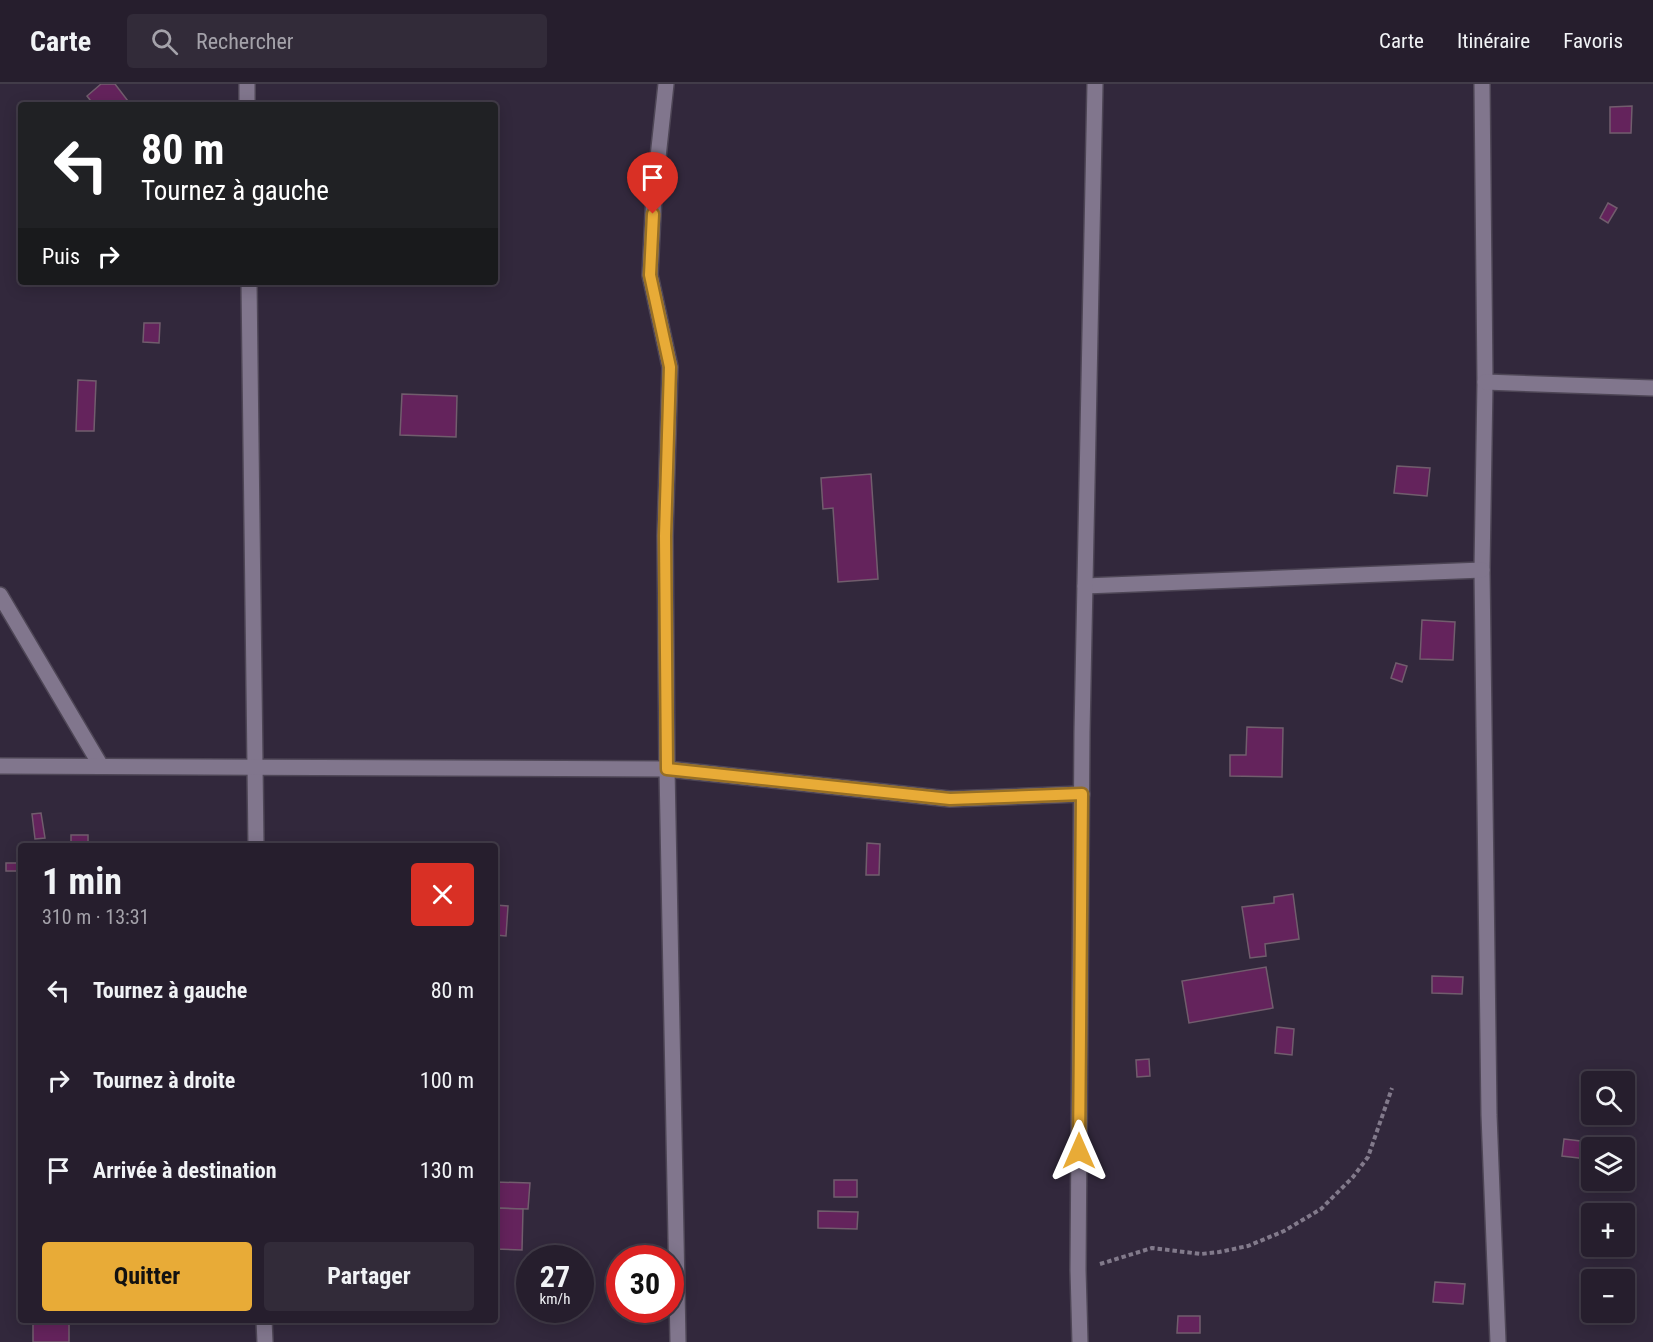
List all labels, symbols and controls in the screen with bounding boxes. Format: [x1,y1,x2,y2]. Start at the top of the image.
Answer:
search box [127,14,547,68]
text: Carte [30,25,91,58]
icon: search [148,25,181,58]
text: Rechercher [196,29,293,54]
text: Carte [1379,29,1424,53]
text: Itinéraire [1457,29,1530,53]
text: Favoris [1563,29,1623,53]
text: 80 m [141,125,224,174]
icon: left [42,126,120,204]
pin [627,152,678,214]
icon: arrive [636,161,669,194]
text: Tournez à gauche [141,175,329,207]
icon: right [92,240,125,273]
text: Puis [42,244,80,269]
text: 1 min [42,861,122,903]
button: close [411,863,474,926]
text: 310 m · 13:31 [42,905,149,929]
icon: left [42,974,75,1007]
text: Tournez à gauche [93,978,247,1003]
text: 80 m [431,978,474,1003]
icon: right [42,1064,75,1097]
text: Tournez à droite [93,1068,235,1093]
text: 100 m [420,1068,474,1093]
map controls [1581,1071,1635,1323]
button: search [1581,1071,1635,1125]
position arrow [1047,1119,1111,1183]
button: layers [1581,1137,1635,1191]
icon: arrive [42,1154,75,1187]
text: Arrivée à destination [93,1158,277,1183]
text: 130 m [420,1158,474,1183]
button: + [1581,1203,1635,1257]
button: Quitter [42,1242,252,1311]
button: Partager [264,1242,474,1311]
speed limit sign: 30 [606,1245,684,1323]
text: 27 [540,1259,570,1294]
button: − [1581,1269,1635,1323]
text: km/h [540,1290,570,1308]

